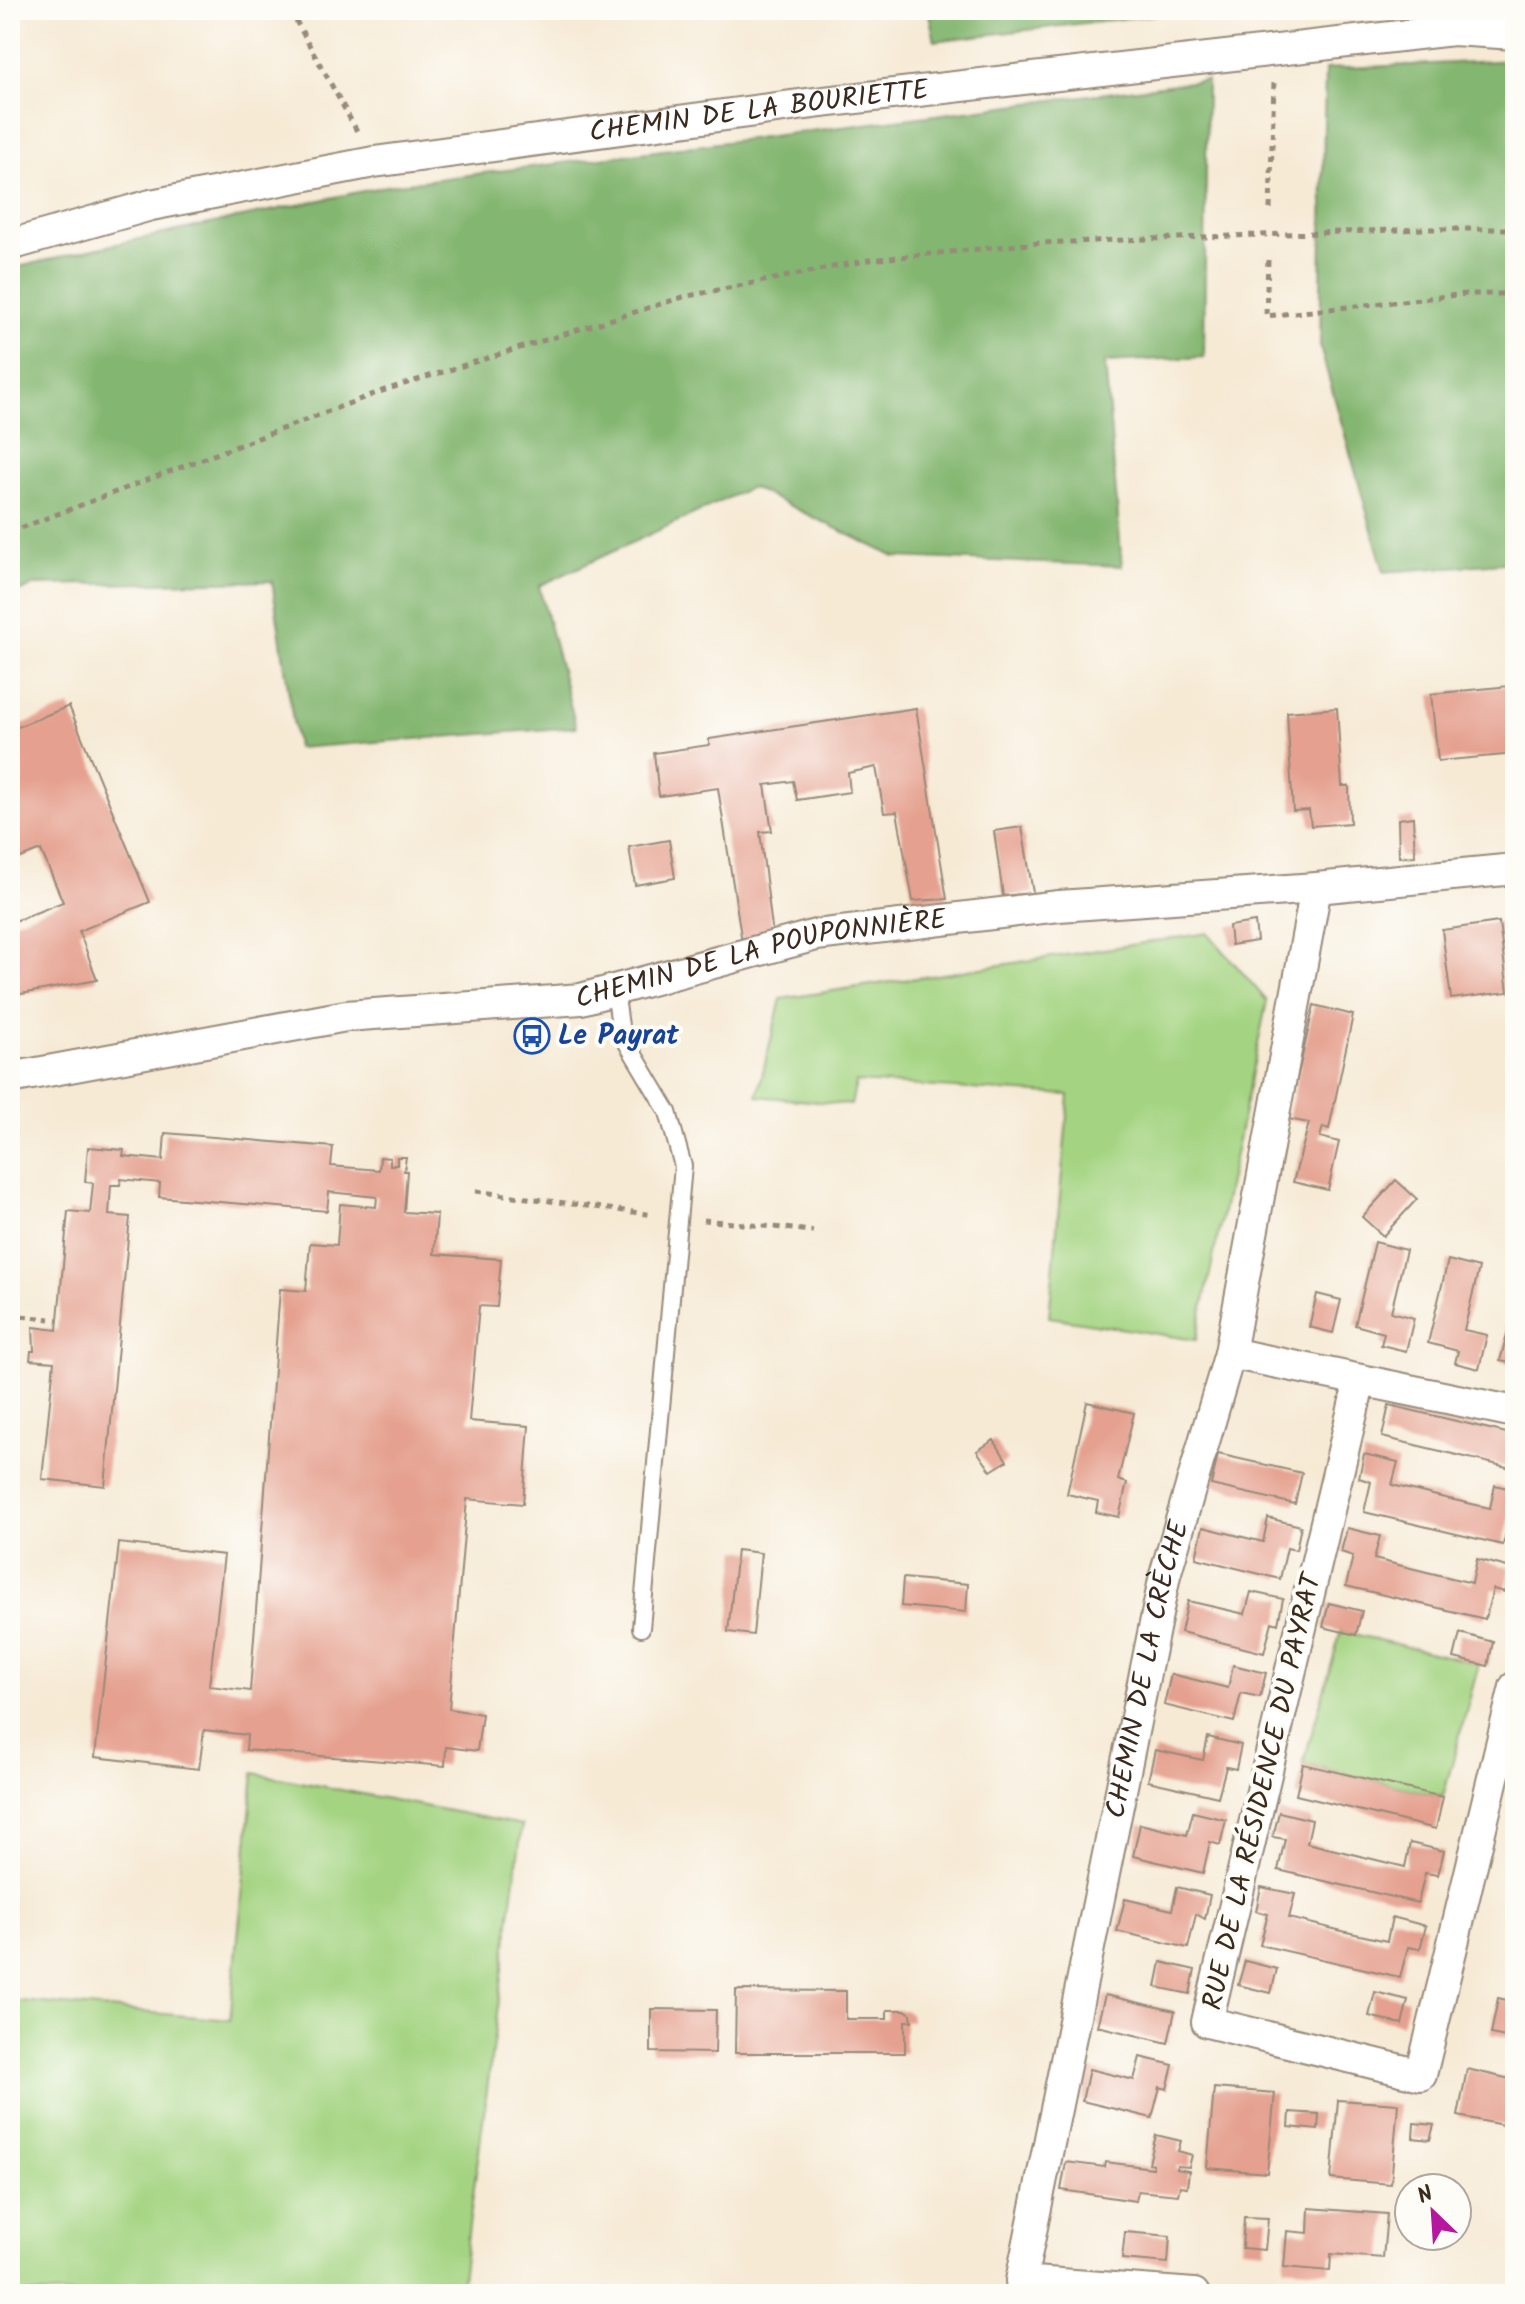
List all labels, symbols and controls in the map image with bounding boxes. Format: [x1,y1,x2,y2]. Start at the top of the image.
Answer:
street label: CHEMIN DE LA BOURIETTE [587,67,932,155]
street label: CHEMIN DE LA POUPONNIÈRE [570,897,949,1022]
place label: Le Payrat [558,1014,679,1059]
bus stop icon: Le Payrat [513,1017,551,1055]
street label: CHEMIN DE LA CRÈCHE [1093,1515,1202,1822]
street label: RUE DE LA RÉSIDENCE DU PAYRAT [1191,1567,1336,2015]
north arrow [1393,2172,1473,2252]
text: N [1412,2177,1439,2215]

